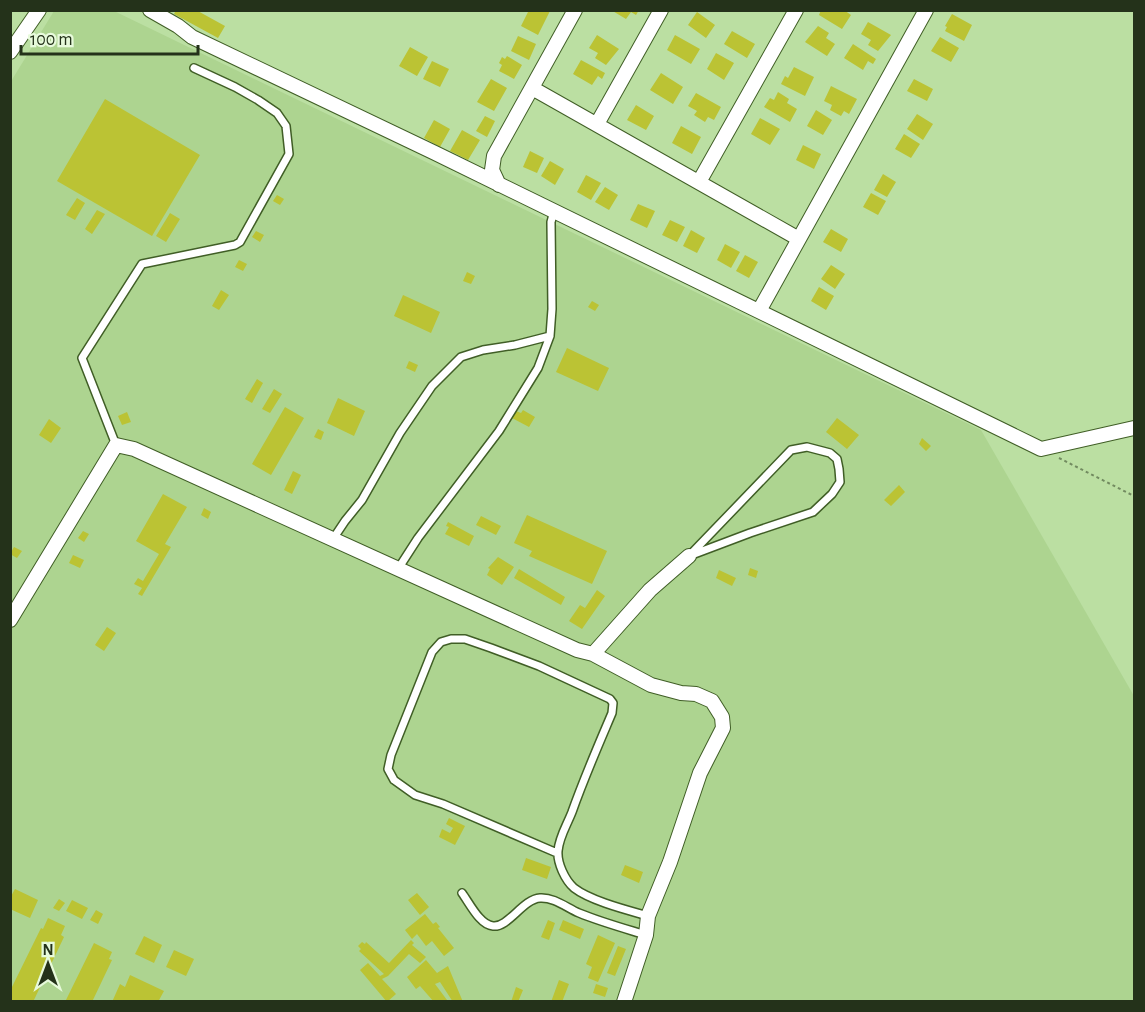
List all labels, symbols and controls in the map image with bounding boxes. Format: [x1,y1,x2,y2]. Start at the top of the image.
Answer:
scale bar [21,18,198,56]
text: 100 m [30,31,73,49]
north arrow [18,934,78,994]
text: N [42,942,54,958]

